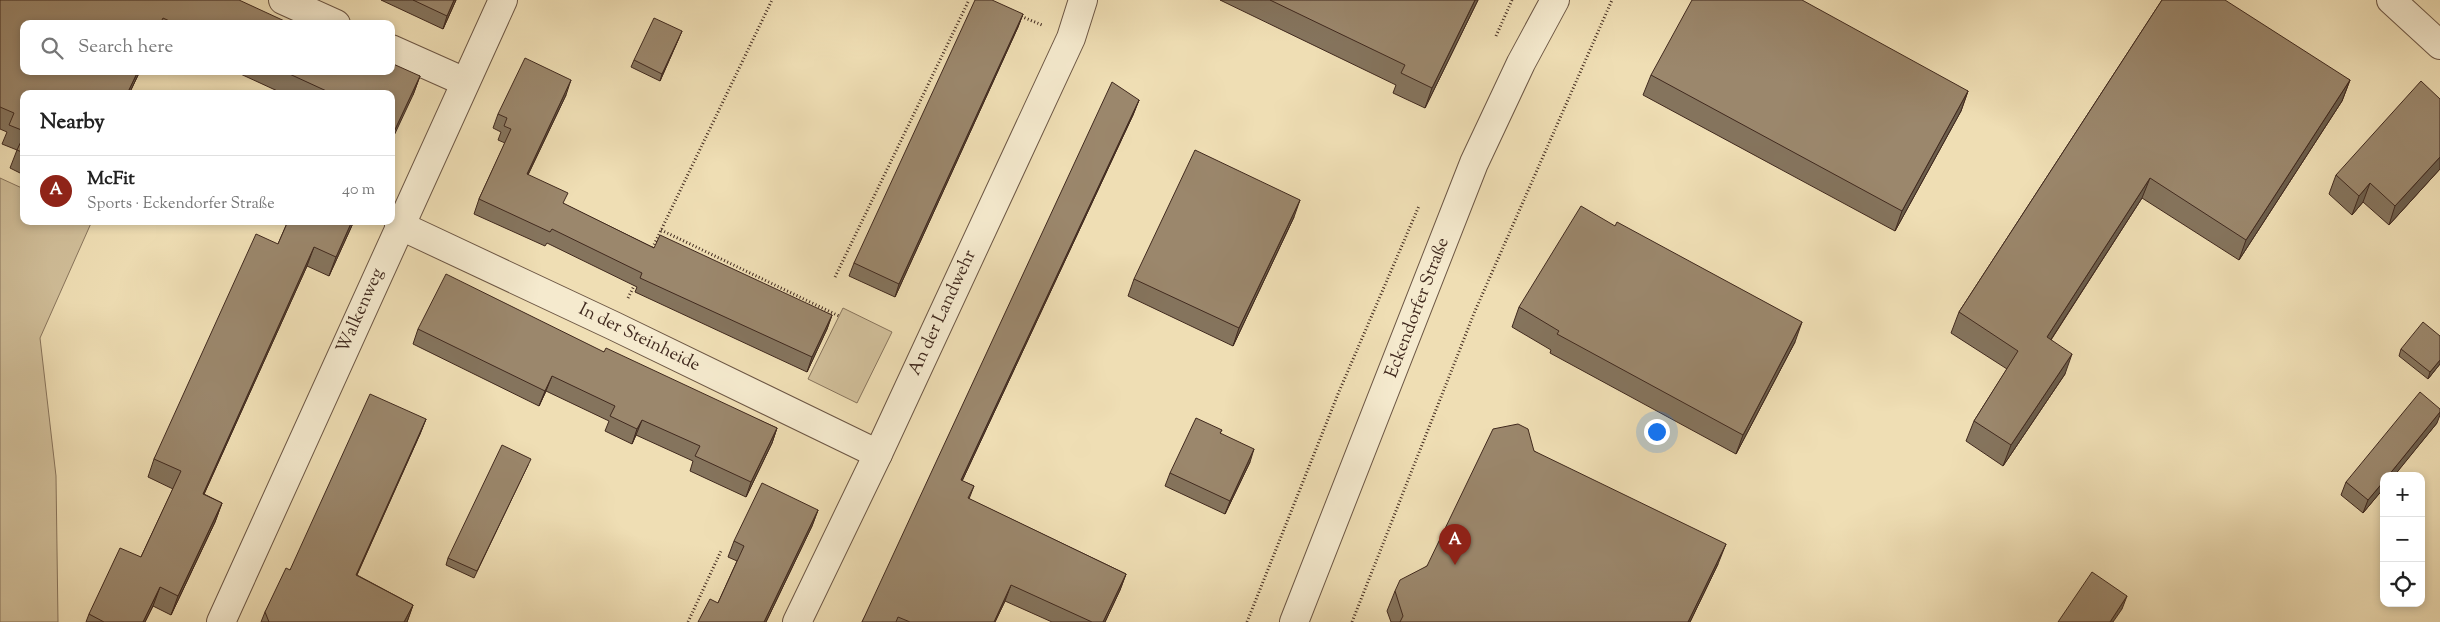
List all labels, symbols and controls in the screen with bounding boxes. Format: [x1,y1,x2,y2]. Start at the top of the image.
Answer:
search box [20,20,395,75]
icon: search [38,34,66,62]
text: Search here [78,34,173,61]
text: Nearby [40,108,105,138]
text: McFit [87,166,135,193]
text: A [50,179,63,202]
text: 40 m [342,179,375,202]
text: Sports · Eckendorfer Straße [87,193,275,216]
street label: Eckendorfer Straße [1379,234,1457,382]
street label: An der Landwehr [902,246,984,380]
street label: Walkenweg [331,264,391,358]
street label: In der Steinheide [574,297,704,379]
your location [1644,419,1670,445]
map controls [2380,472,2425,607]
button: + [2380,472,2425,517]
button: − [2380,517,2425,562]
pin: A [1439,524,1471,565]
button: locate [2380,562,2425,607]

